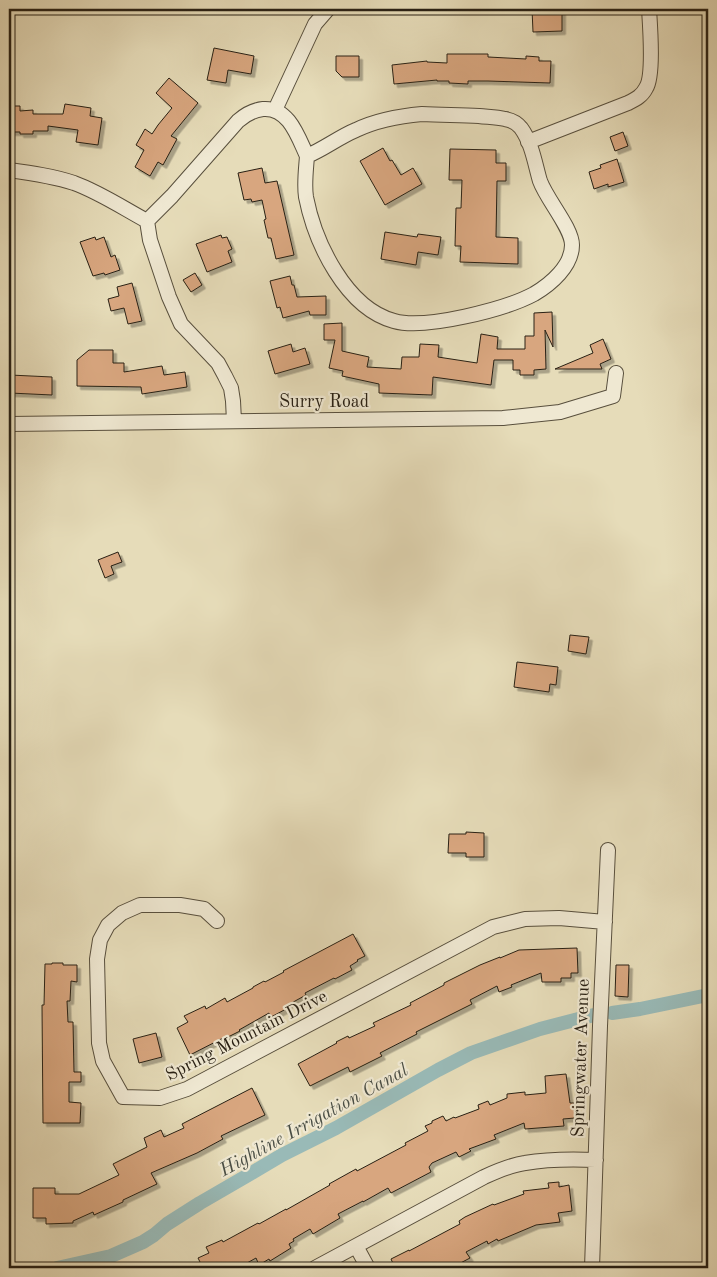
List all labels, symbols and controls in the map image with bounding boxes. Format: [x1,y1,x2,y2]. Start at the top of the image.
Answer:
street label: Surry Road [279,393,369,411]
street label: Springwater Avenue [569,978,593,1138]
street label: Spring Mountain Drive [163,987,330,1084]
water label: Highline Irrigation Canal [216,1061,412,1182]

